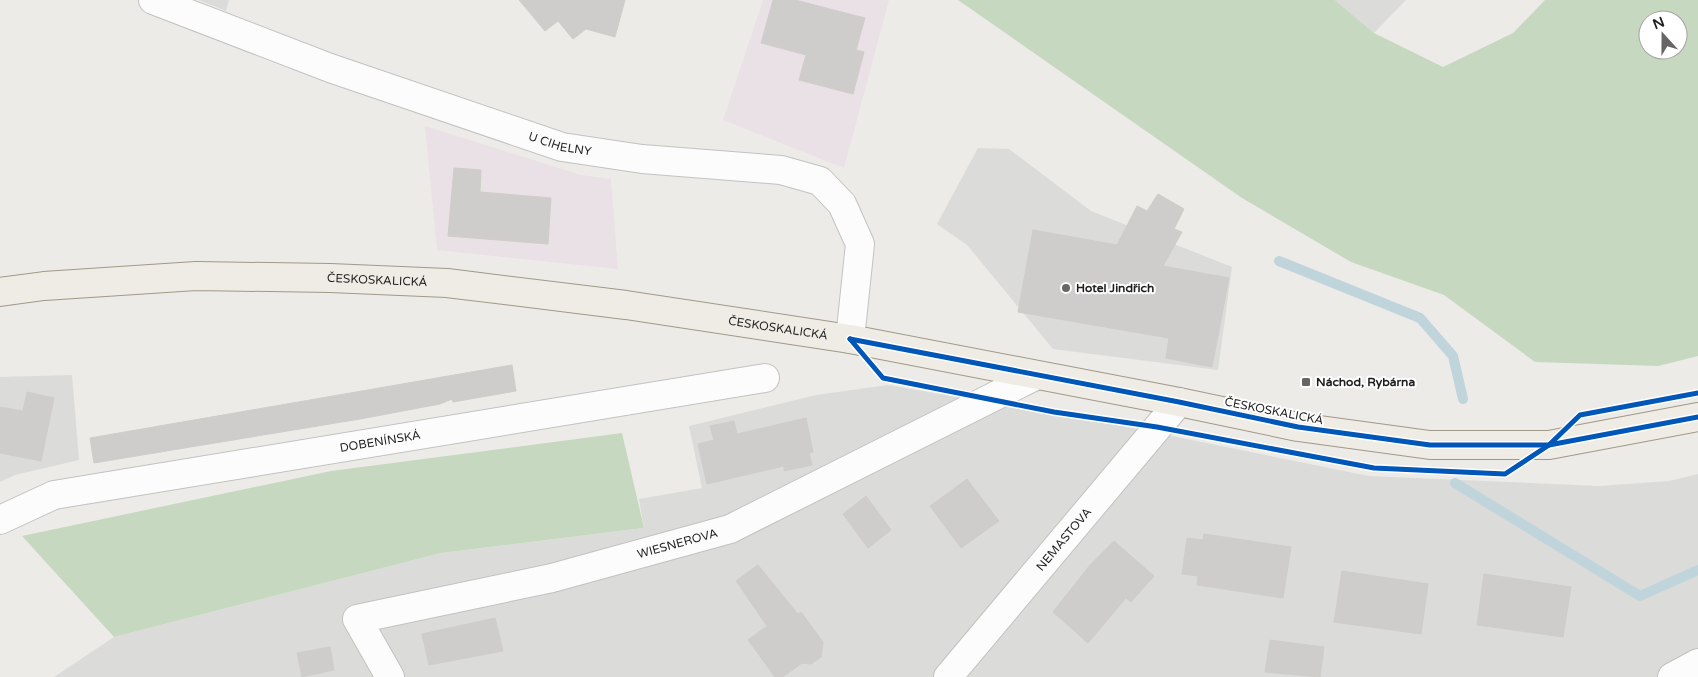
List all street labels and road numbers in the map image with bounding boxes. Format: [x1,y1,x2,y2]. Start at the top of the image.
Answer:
street label: U CIHELNY [526,129,593,158]
street label: ČESKOSKALICKÁ [327,271,428,289]
street label: ČESKOSKALICKÁ [727,314,829,343]
street label: ČESKOSKALICKÁ [1223,395,1325,427]
street label: DOBENÍNSKÁ [339,428,422,455]
street label: NEMASTOVA [1033,505,1094,574]
street label: WIESNEROVA [636,526,719,561]

